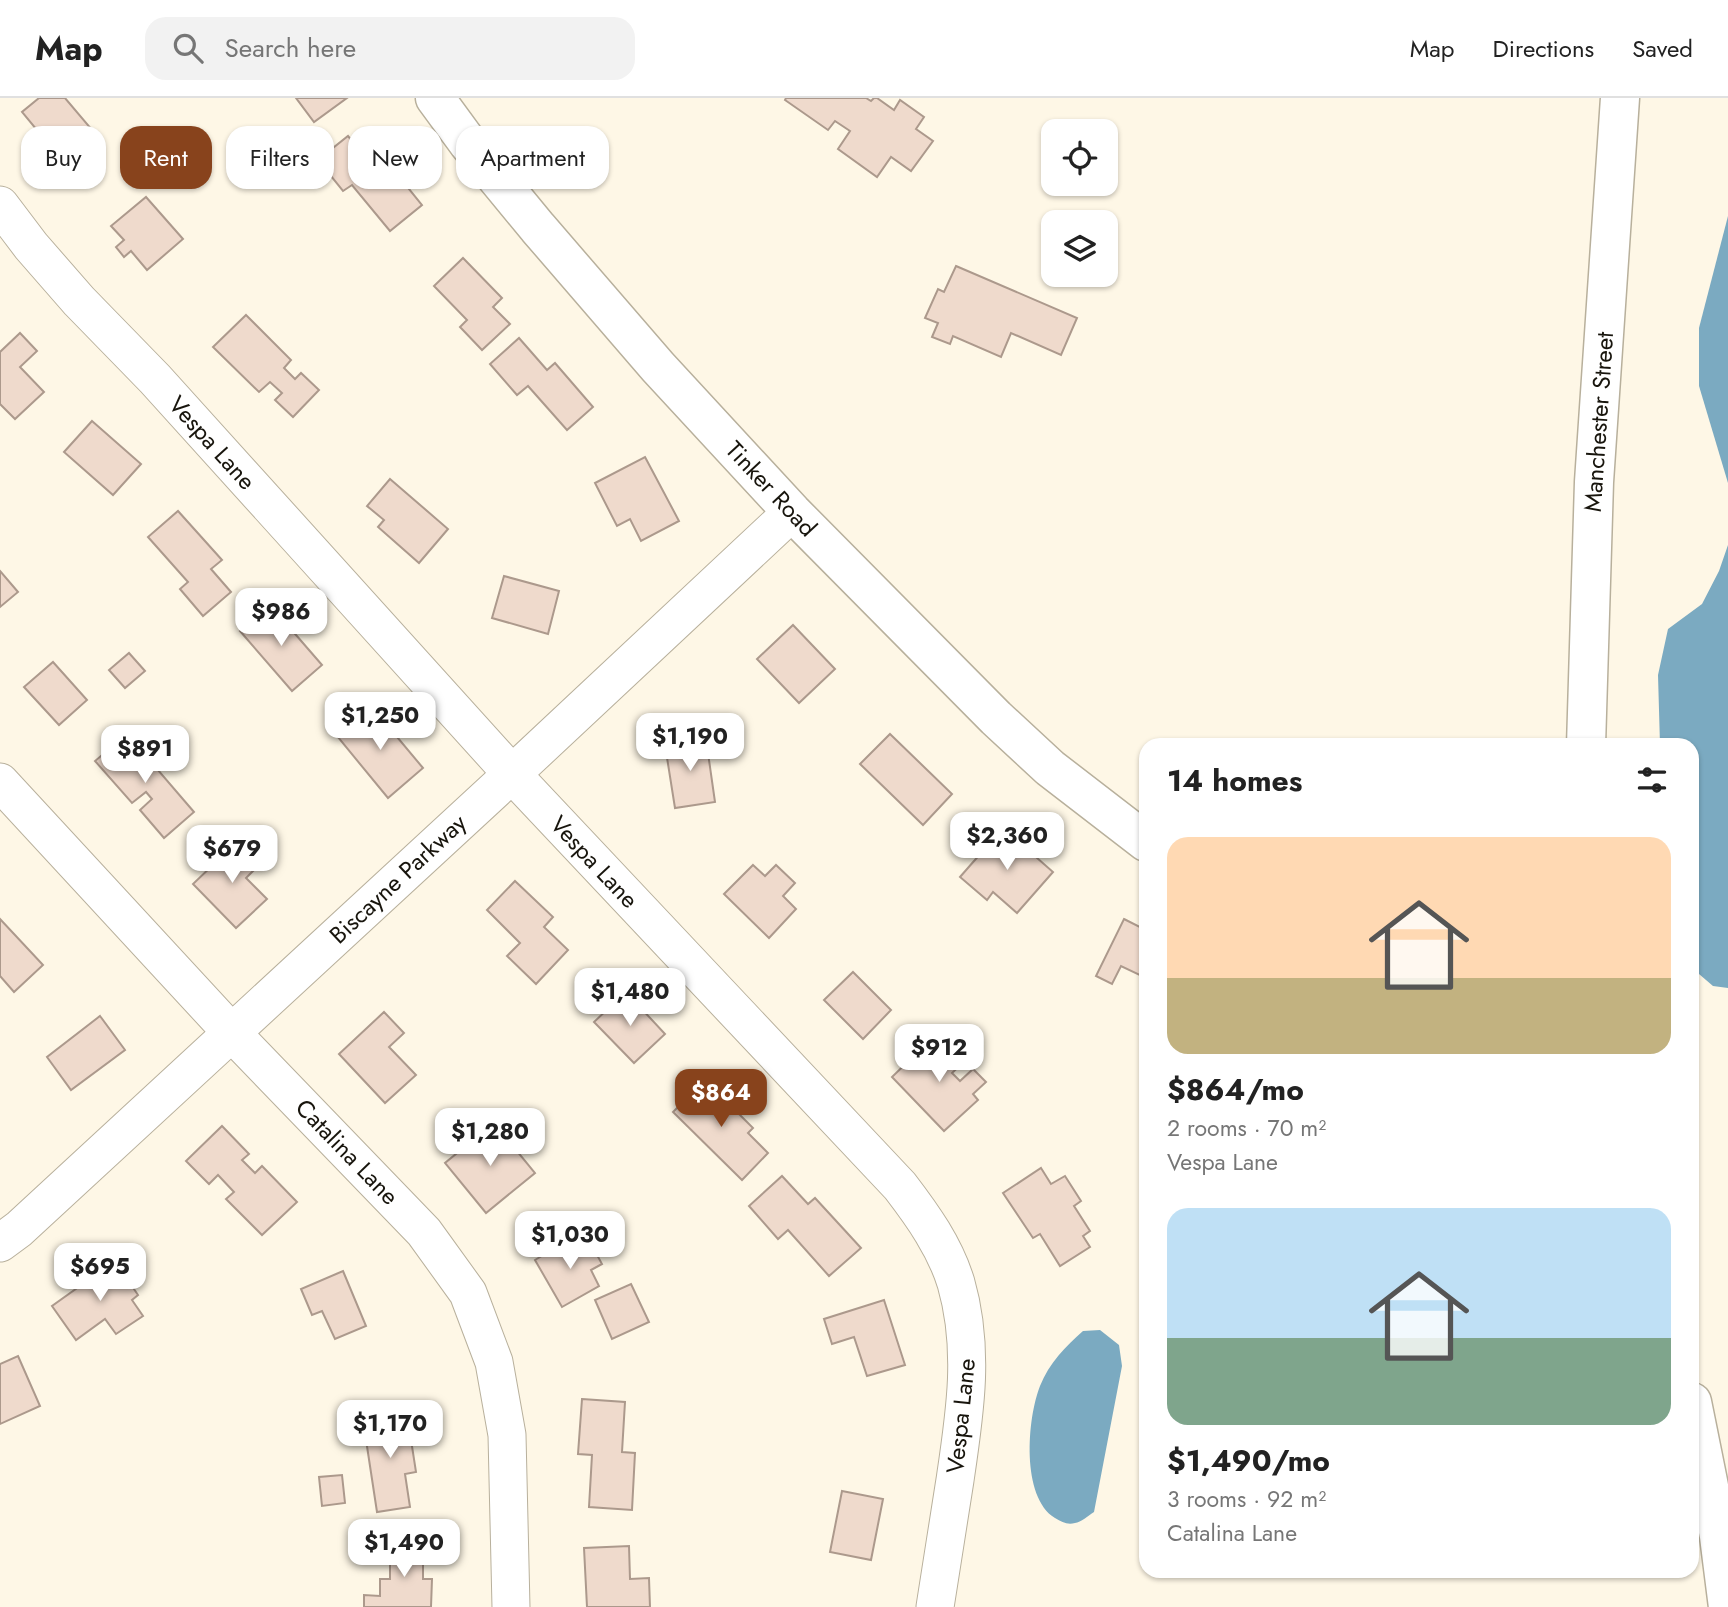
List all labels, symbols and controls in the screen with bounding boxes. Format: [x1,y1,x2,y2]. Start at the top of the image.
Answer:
search box [145,17,635,80]
text: Map [35,25,103,72]
icon: search [169,29,207,67]
text: Search here [225,29,356,67]
text: Map [1410,31,1455,66]
text: Directions [1493,31,1594,66]
text: Saved [1632,31,1693,66]
map controls [1041,119,1118,287]
button: locate [1041,119,1118,196]
chip: Buy [21,126,106,189]
chip: Rent [120,126,212,189]
chip: Filters [226,126,334,189]
chip: New [348,126,442,189]
chip: Apartment [456,126,609,189]
button: layers [1041,210,1118,287]
street label: Manchester Street [1575,330,1622,513]
street label: Vespa Lane [161,388,264,497]
street label: Tinker Road [718,433,825,544]
pin: $986 [240,588,322,648]
text: $986 [251,594,311,628]
pin: $1,250 [323,692,437,752]
text: $1,250 [341,698,419,732]
pin: $1,190 [633,714,747,773]
text: $1,190 [652,719,728,753]
pin: $891 [104,726,186,785]
text: $891 [117,731,173,765]
text: 14 homes [1167,759,1302,802]
icon: filters [1633,761,1671,799]
street label: Biscayne Parkway [321,805,474,952]
street label: Vespa Lane [542,807,647,916]
pin: $2,360 [950,812,1064,872]
text: $2,360 [966,818,1048,852]
pin: $679 [191,826,273,885]
text: $679 [203,831,261,865]
icon: home [1356,882,1482,1008]
pin: $1,480 [573,968,687,1028]
text: $1,480 [590,974,670,1008]
pin: $912 [898,1024,980,1084]
text: $912 [911,1030,967,1064]
text: $864/mo [1167,1068,1304,1111]
pin: $864 [680,1070,762,1129]
text: $864 [691,1075,751,1109]
street label: Catalina Lane [288,1091,407,1213]
pin: $1,280 [433,1108,547,1168]
text: 2 rooms · 70 m² [1167,1111,1326,1145]
text: $1,280 [451,1114,529,1148]
text: Vespa Lane [1167,1145,1278,1179]
pin: $1,030 [513,1212,627,1271]
text: $1,030 [531,1217,609,1251]
pin: $695 [59,1244,141,1303]
text: $695 [70,1249,130,1283]
icon: home [1356,1253,1482,1379]
street label: Vespa Lane [937,1357,984,1475]
pin: $1,170 [333,1400,447,1460]
text: $1,170 [353,1406,427,1440]
text: $1,490/mo [1167,1439,1330,1482]
text: 3 rooms · 92 m² [1167,1482,1326,1516]
text: Catalina Lane [1167,1516,1297,1550]
pin: $1,490 [347,1520,461,1579]
text: $1,490 [364,1525,444,1559]

